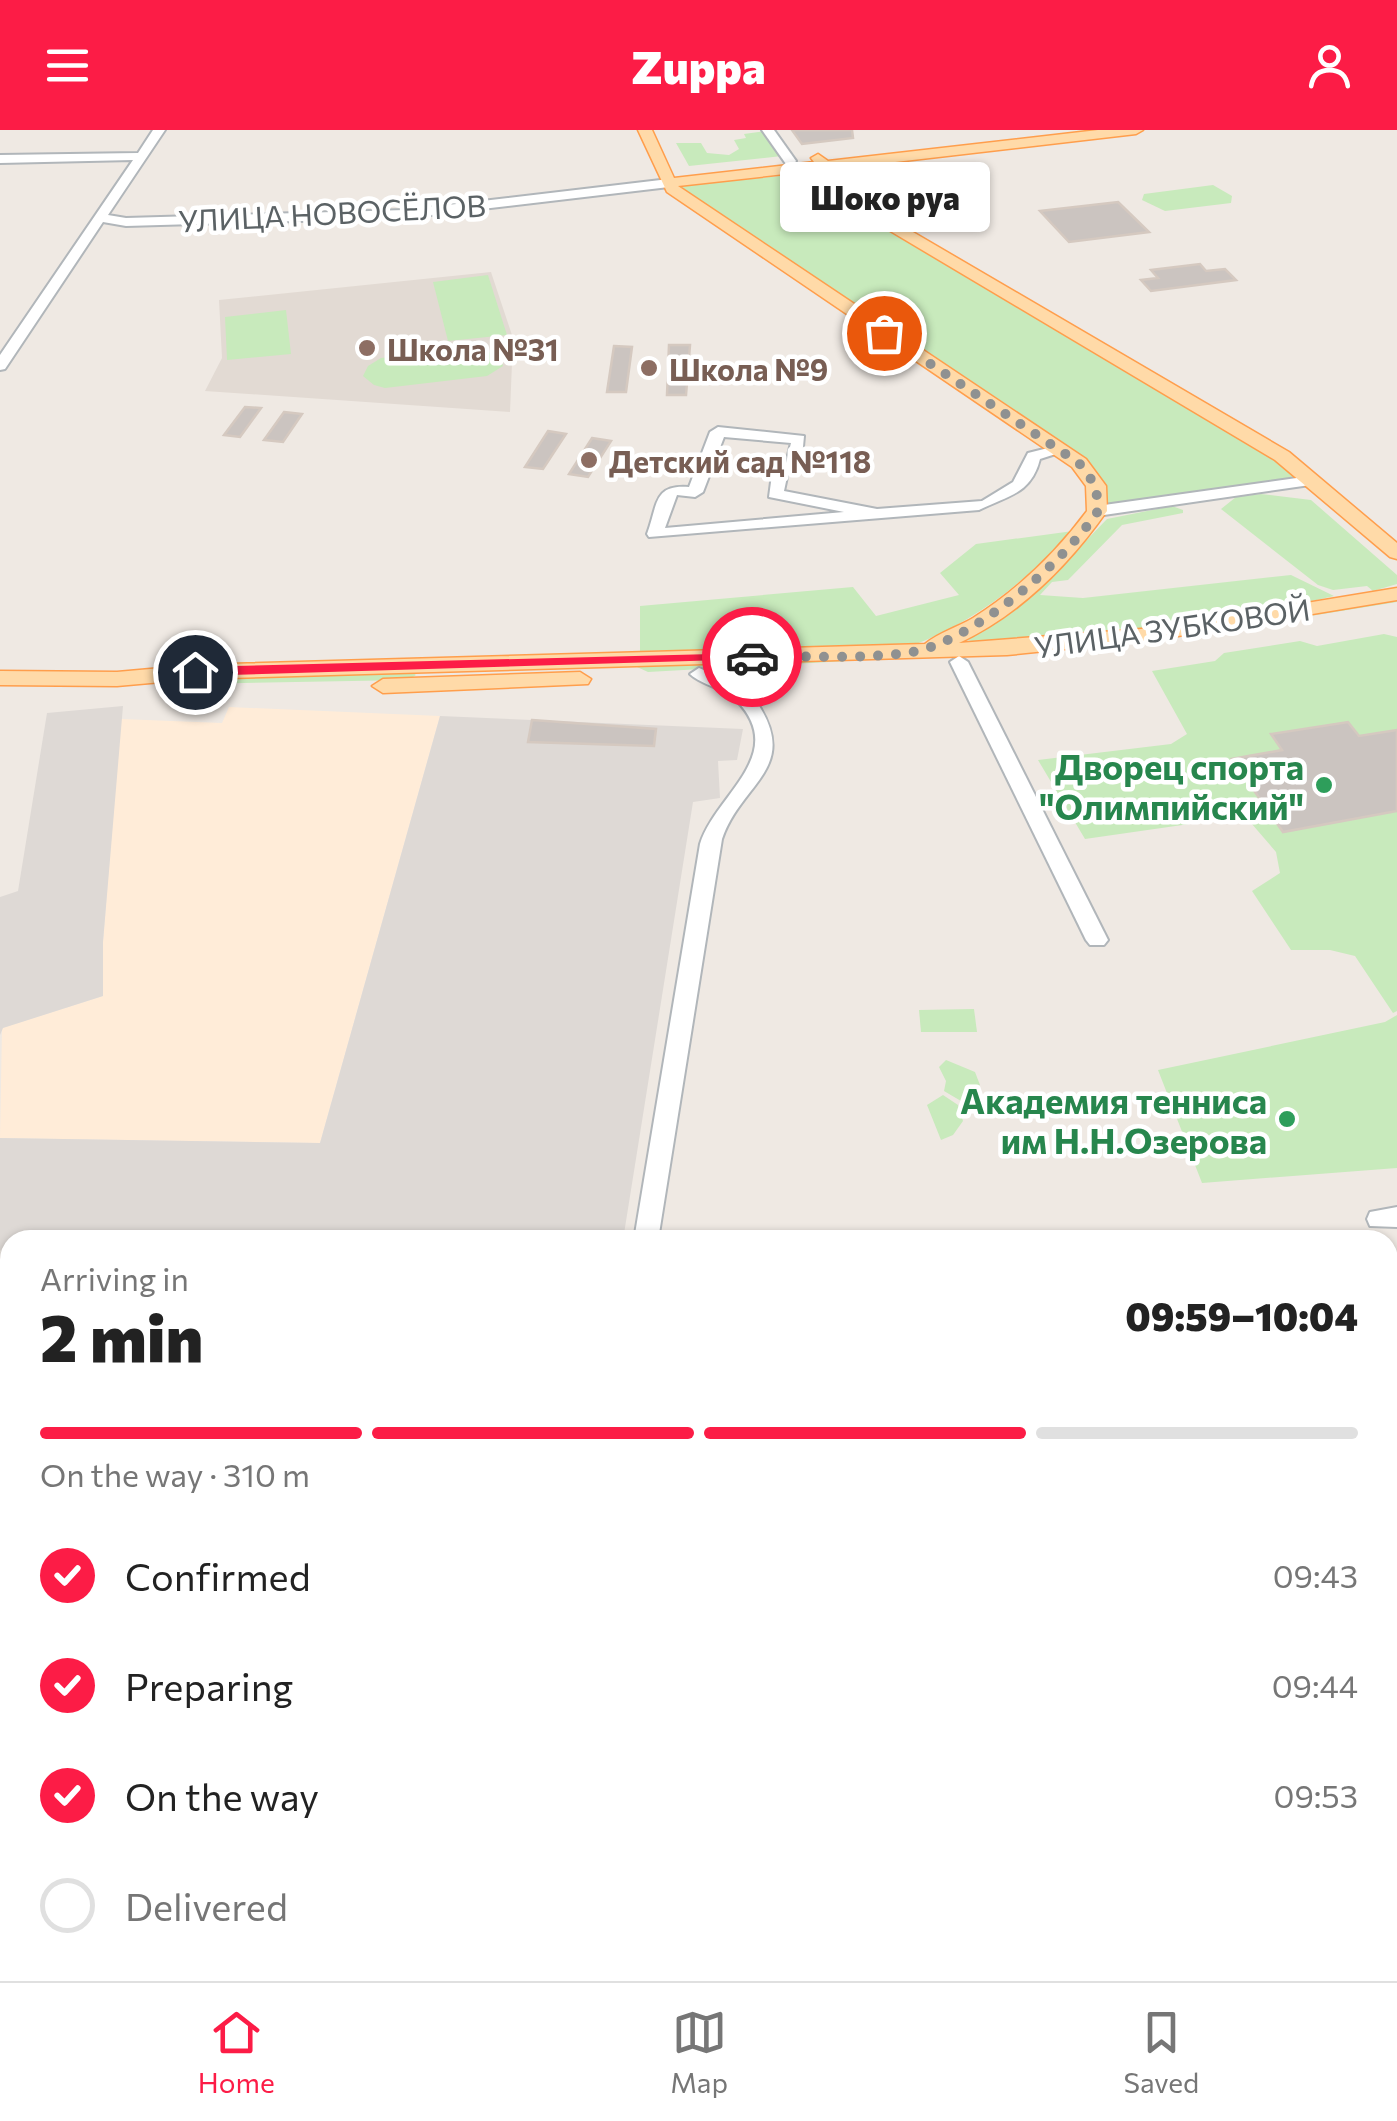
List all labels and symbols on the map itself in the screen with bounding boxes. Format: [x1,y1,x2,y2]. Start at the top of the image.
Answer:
callout: Шоко руа [779,163,989,233]
street label: УЛИЦА НОВОСЁЛОВ [177,185,487,239]
pin [842,291,927,376]
place label: Школа №31 [387,330,559,367]
marker: Школа №31 [356,337,378,359]
place label: Школа №9 [669,350,828,387]
marker: Школа №9 [638,357,660,379]
place label: Детский сад №118 [609,442,871,479]
marker: Детский сад №118 [578,449,600,471]
street label: УЛИЦА ЗУБКОВОЙ [1032,589,1312,665]
courier [702,607,802,707]
pin [153,630,238,715]
place label: Дворец спорта "Олимпийский" [1039,744,1304,827]
marker: Дворец спорта "Олимпийский" [1313,774,1335,796]
place label: Академия тенниса им Н.Н.Озерова [960,1078,1267,1161]
marker: Академия тенниса им Н.Н.Озерова [1276,1108,1298,1130]

